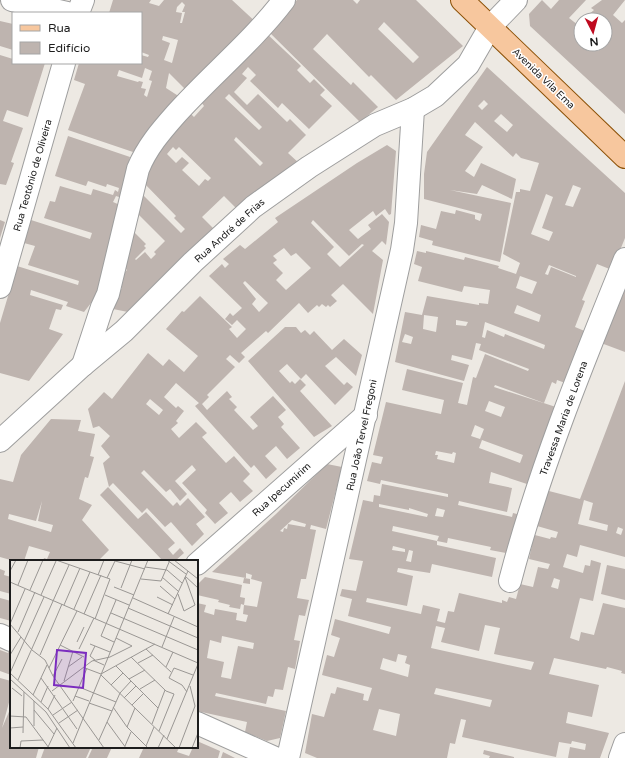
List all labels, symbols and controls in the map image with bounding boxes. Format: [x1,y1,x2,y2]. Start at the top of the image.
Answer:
legend [12,12,142,64]
north arrow [573,12,613,52]
text: Rua [48,21,71,35]
text: N [589,35,599,48]
text: Edifício [48,41,90,55]
street label: Avenida Vila Ema [510,46,577,112]
street label: Rua Teotônio de Oliveira [11,118,55,233]
street label: Rua André de Frias [192,196,267,265]
street label: Travessa Maria de Lorena [538,360,590,477]
street label: Rua João Tervel Fregoni [344,378,380,492]
street label: Rua Ipecumirim [250,460,313,519]
inset map [10,560,198,748]

